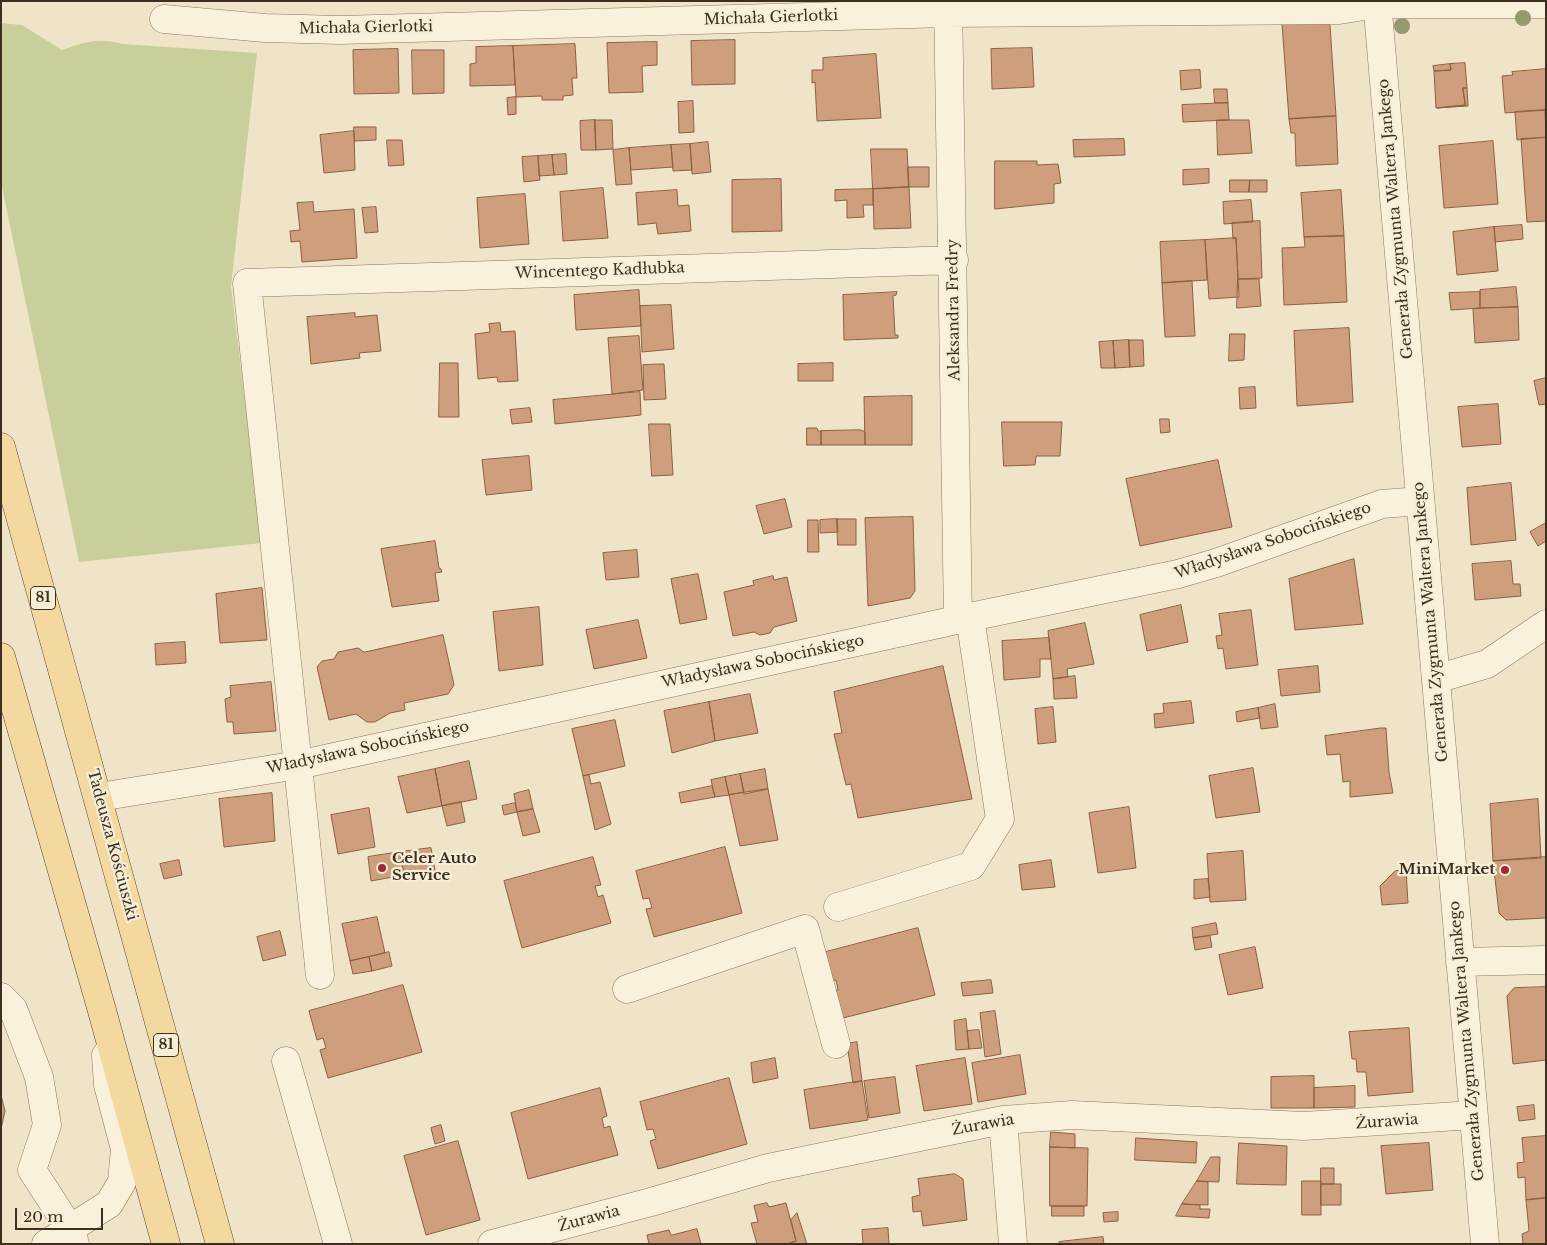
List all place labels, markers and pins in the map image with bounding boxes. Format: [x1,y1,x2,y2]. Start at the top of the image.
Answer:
place label: Celer Auto Service [392,850,477,885]
place label: MiniMarket [1399,861,1495,879]
marker: Celer Auto Service [376,862,388,874]
marker: MiniMarket [1499,864,1511,876]

